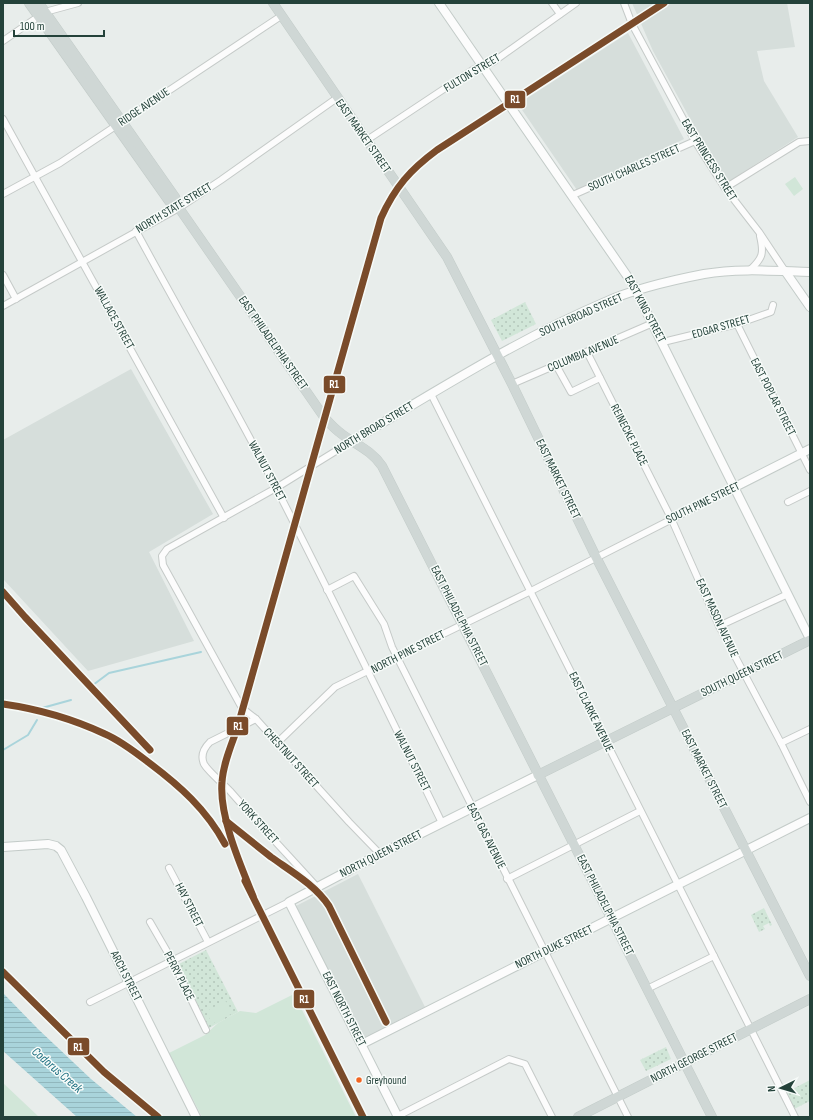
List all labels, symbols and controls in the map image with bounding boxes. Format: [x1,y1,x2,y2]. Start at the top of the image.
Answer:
scale bar [14,12,104,38]
text: 100 m [20,19,45,34]
street label: FULTON STREET [441,50,503,96]
street label: RIDGE AVENUE [115,84,173,130]
line badge: R1 [504,90,526,109]
text: R1 [510,93,521,106]
street label: EAST MARKET STREET [332,96,394,176]
street label: EAST PRINCESS STREET [678,116,740,204]
street label: SOUTH CHARLES STREET [586,141,682,195]
street label: NORTH STATE STREET [133,179,215,237]
street label: EAST KING STREET [621,273,669,345]
street label: WALLACE STREET [91,284,137,352]
street label: SOUTH BROAD STREET [537,290,625,340]
street label: EAST PHILADELPHIA STREET [235,293,311,393]
street label: EDGAR STREET [690,312,752,342]
street label: COLUMBIA AVENUE [545,332,621,376]
street label: EAST POPLAR STREET [747,356,799,438]
line badge: R1 [323,375,346,394]
text: R1 [329,378,340,391]
street label: NORTH BROAD STREET [332,398,417,458]
street label: REINECKE PLACE [607,402,651,468]
street label: EAST MARKET STREET [532,437,584,521]
street label: WALNUT STREET [245,438,289,504]
street label: SOUTH PINE STREET [664,479,743,527]
street label: EAST PHILADELPHIA STREET [427,563,491,669]
street label: EAST MASON AVENUE [692,576,742,660]
street label: NORTH PINE STREET [369,627,448,677]
street label: SOUTH QUEEN STREET [698,648,786,700]
street label: EAST CLARKE AVENUE [565,670,617,755]
line badge: R1 [226,716,249,736]
text: R1 [233,720,244,733]
street label: CHESTNUT STREET [260,725,322,791]
street label: EAST MARKET STREET [678,727,730,811]
street label: WALNUT STREET [390,728,434,794]
street label: YORK STREET [234,797,282,847]
street label: EAST GAS AVENUE [463,800,509,872]
street label: NORTH QUEEN STREET [337,827,425,881]
street label: EAST PHILADELPHIA STREET [573,852,637,958]
street label: HAY STREET [171,880,207,930]
street label: NORTH DUKE STREET [513,922,595,972]
street label: ARCH STREET [106,947,145,1004]
street label: PERRY PLACE [160,949,198,1003]
street label: EAST NORTH STREET [319,969,369,1049]
line badge: R1 [293,989,315,1009]
text: R1 [299,993,310,1006]
street label: NORTH GEORGE STREET [648,1030,740,1086]
line badge: R1 [67,1037,90,1056]
text: R1 [73,1041,84,1054]
water label: Codorus Creek [28,1044,87,1097]
north arrow [761,1068,801,1108]
place label: Greyhound [366,1074,407,1087]
marker: Greyhound [354,1075,364,1085]
text: N [765,1085,778,1092]

